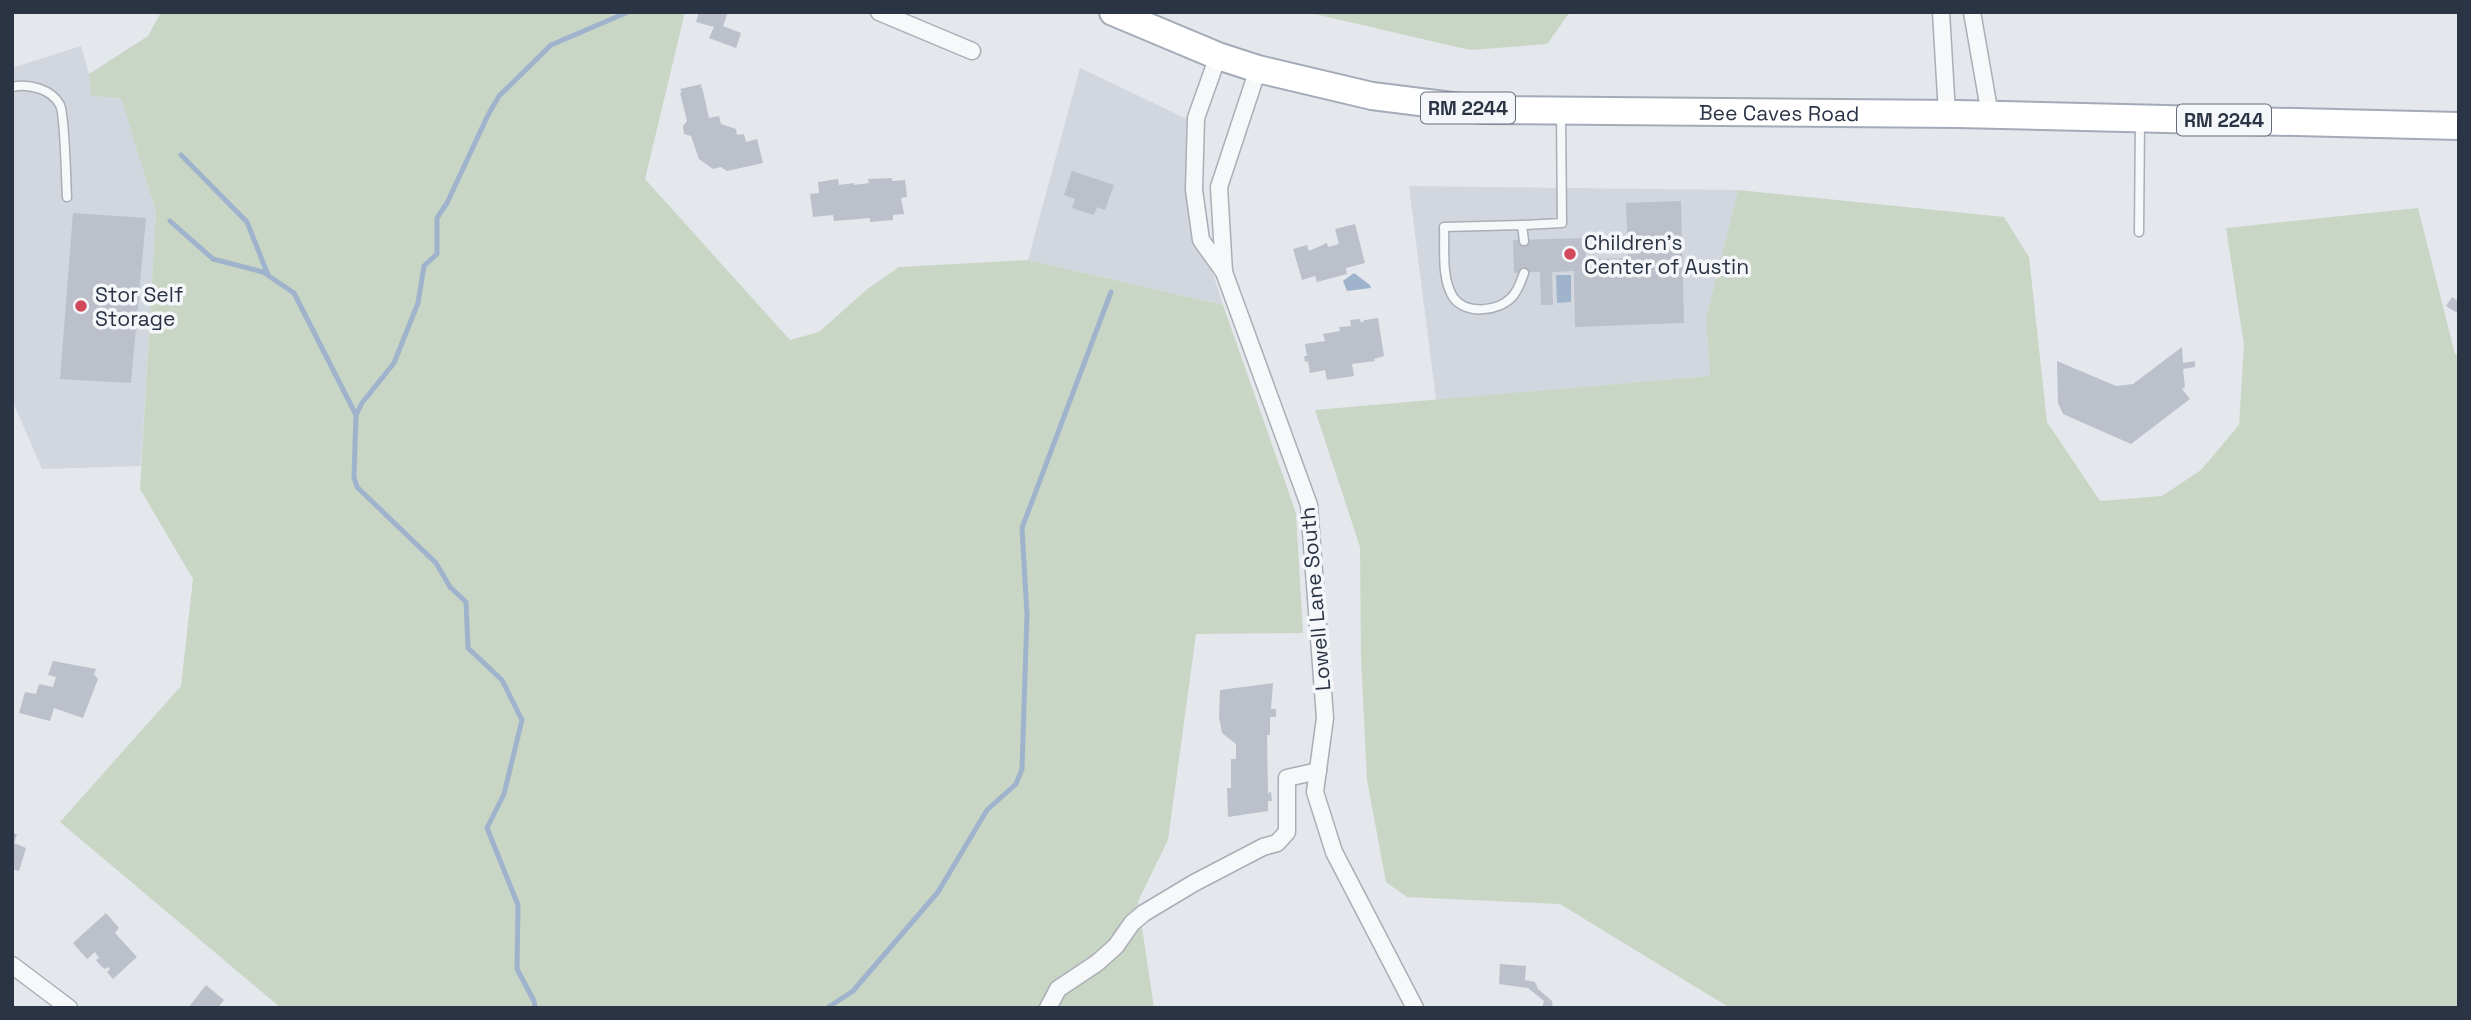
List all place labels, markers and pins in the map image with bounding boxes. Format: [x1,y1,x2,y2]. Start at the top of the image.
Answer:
place label: Children's Center of Austin [1584,229,1749,280]
marker: Children's Center of Austin [1562,246,1578,262]
place label: Stor Self Storage [95,281,183,332]
marker: Stor Self Storage [73,298,89,314]

